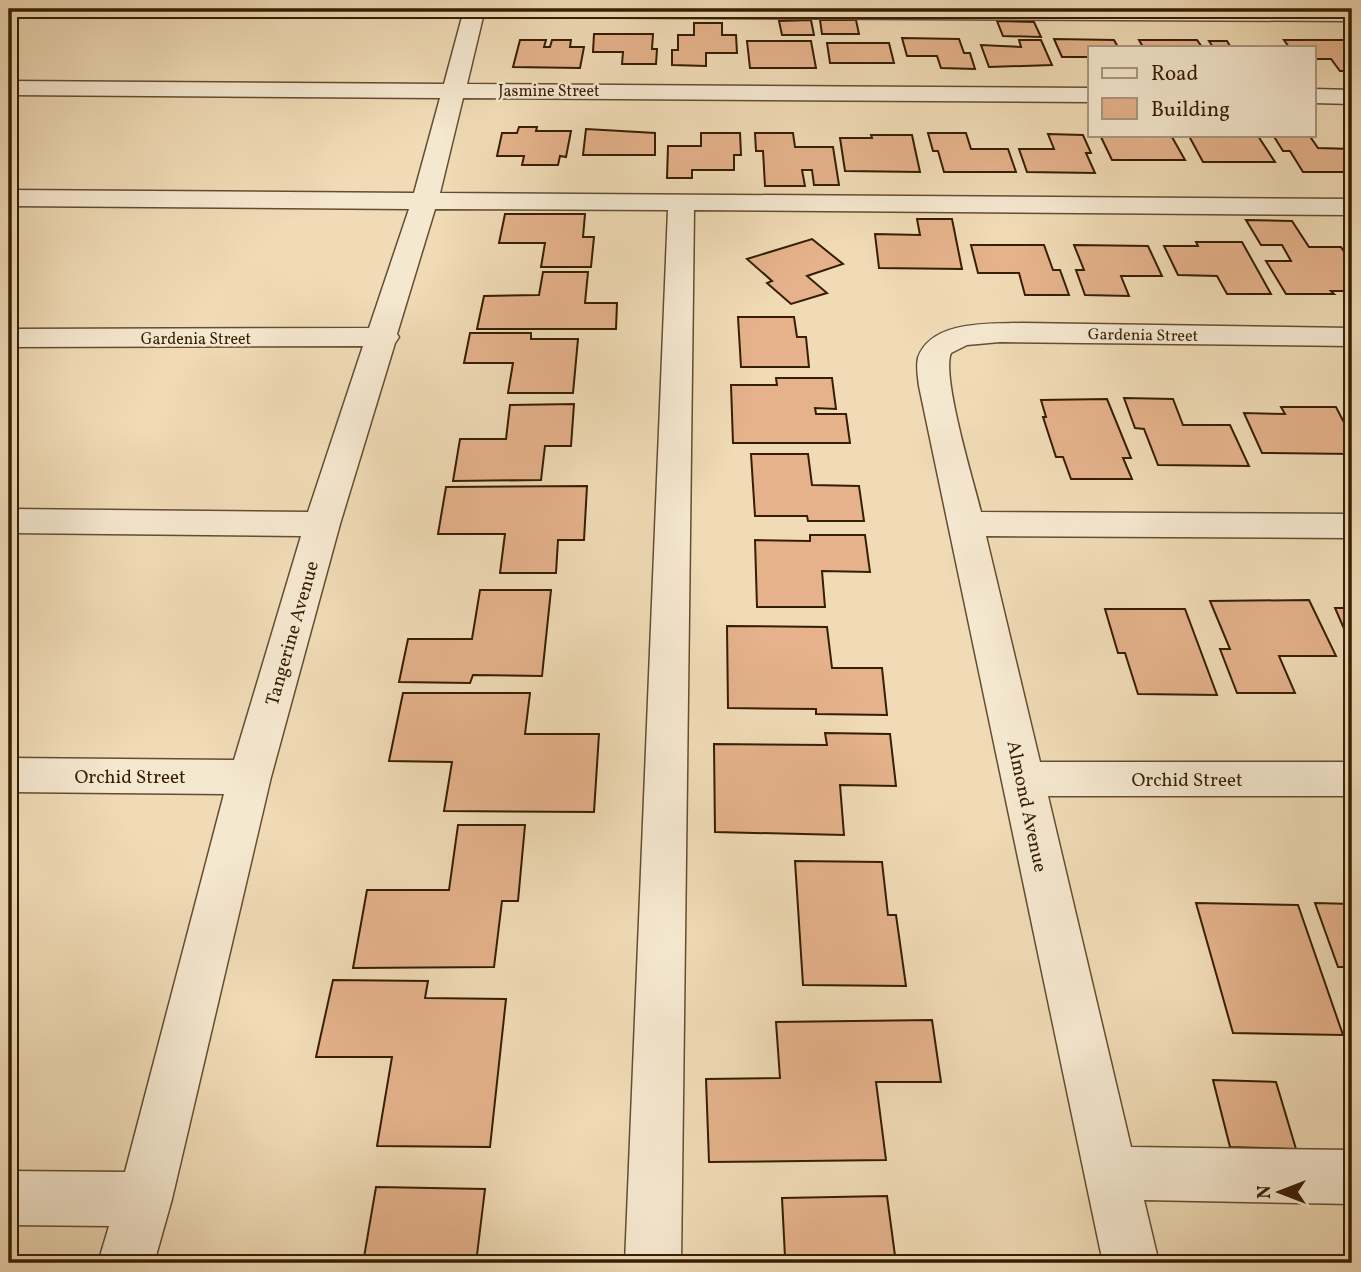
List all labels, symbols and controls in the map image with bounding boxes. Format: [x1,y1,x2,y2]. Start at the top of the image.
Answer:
legend [1088,46,1316,136]
text: Road [1151,60,1198,89]
street label: Jasmine Street [498,81,600,103]
text: Building [1151,96,1230,125]
street label: Gardenia Street [1088,324,1199,348]
street label: Gardenia Street [141,329,252,351]
street label: Tangerine Avenue [260,558,326,709]
street label: Almond Avenue [999,738,1053,875]
street label: Orchid Street [74,765,186,791]
street label: Orchid Street [1131,768,1243,794]
north arrow [1246,1156,1316,1226]
text: N [1252,1185,1278,1199]

